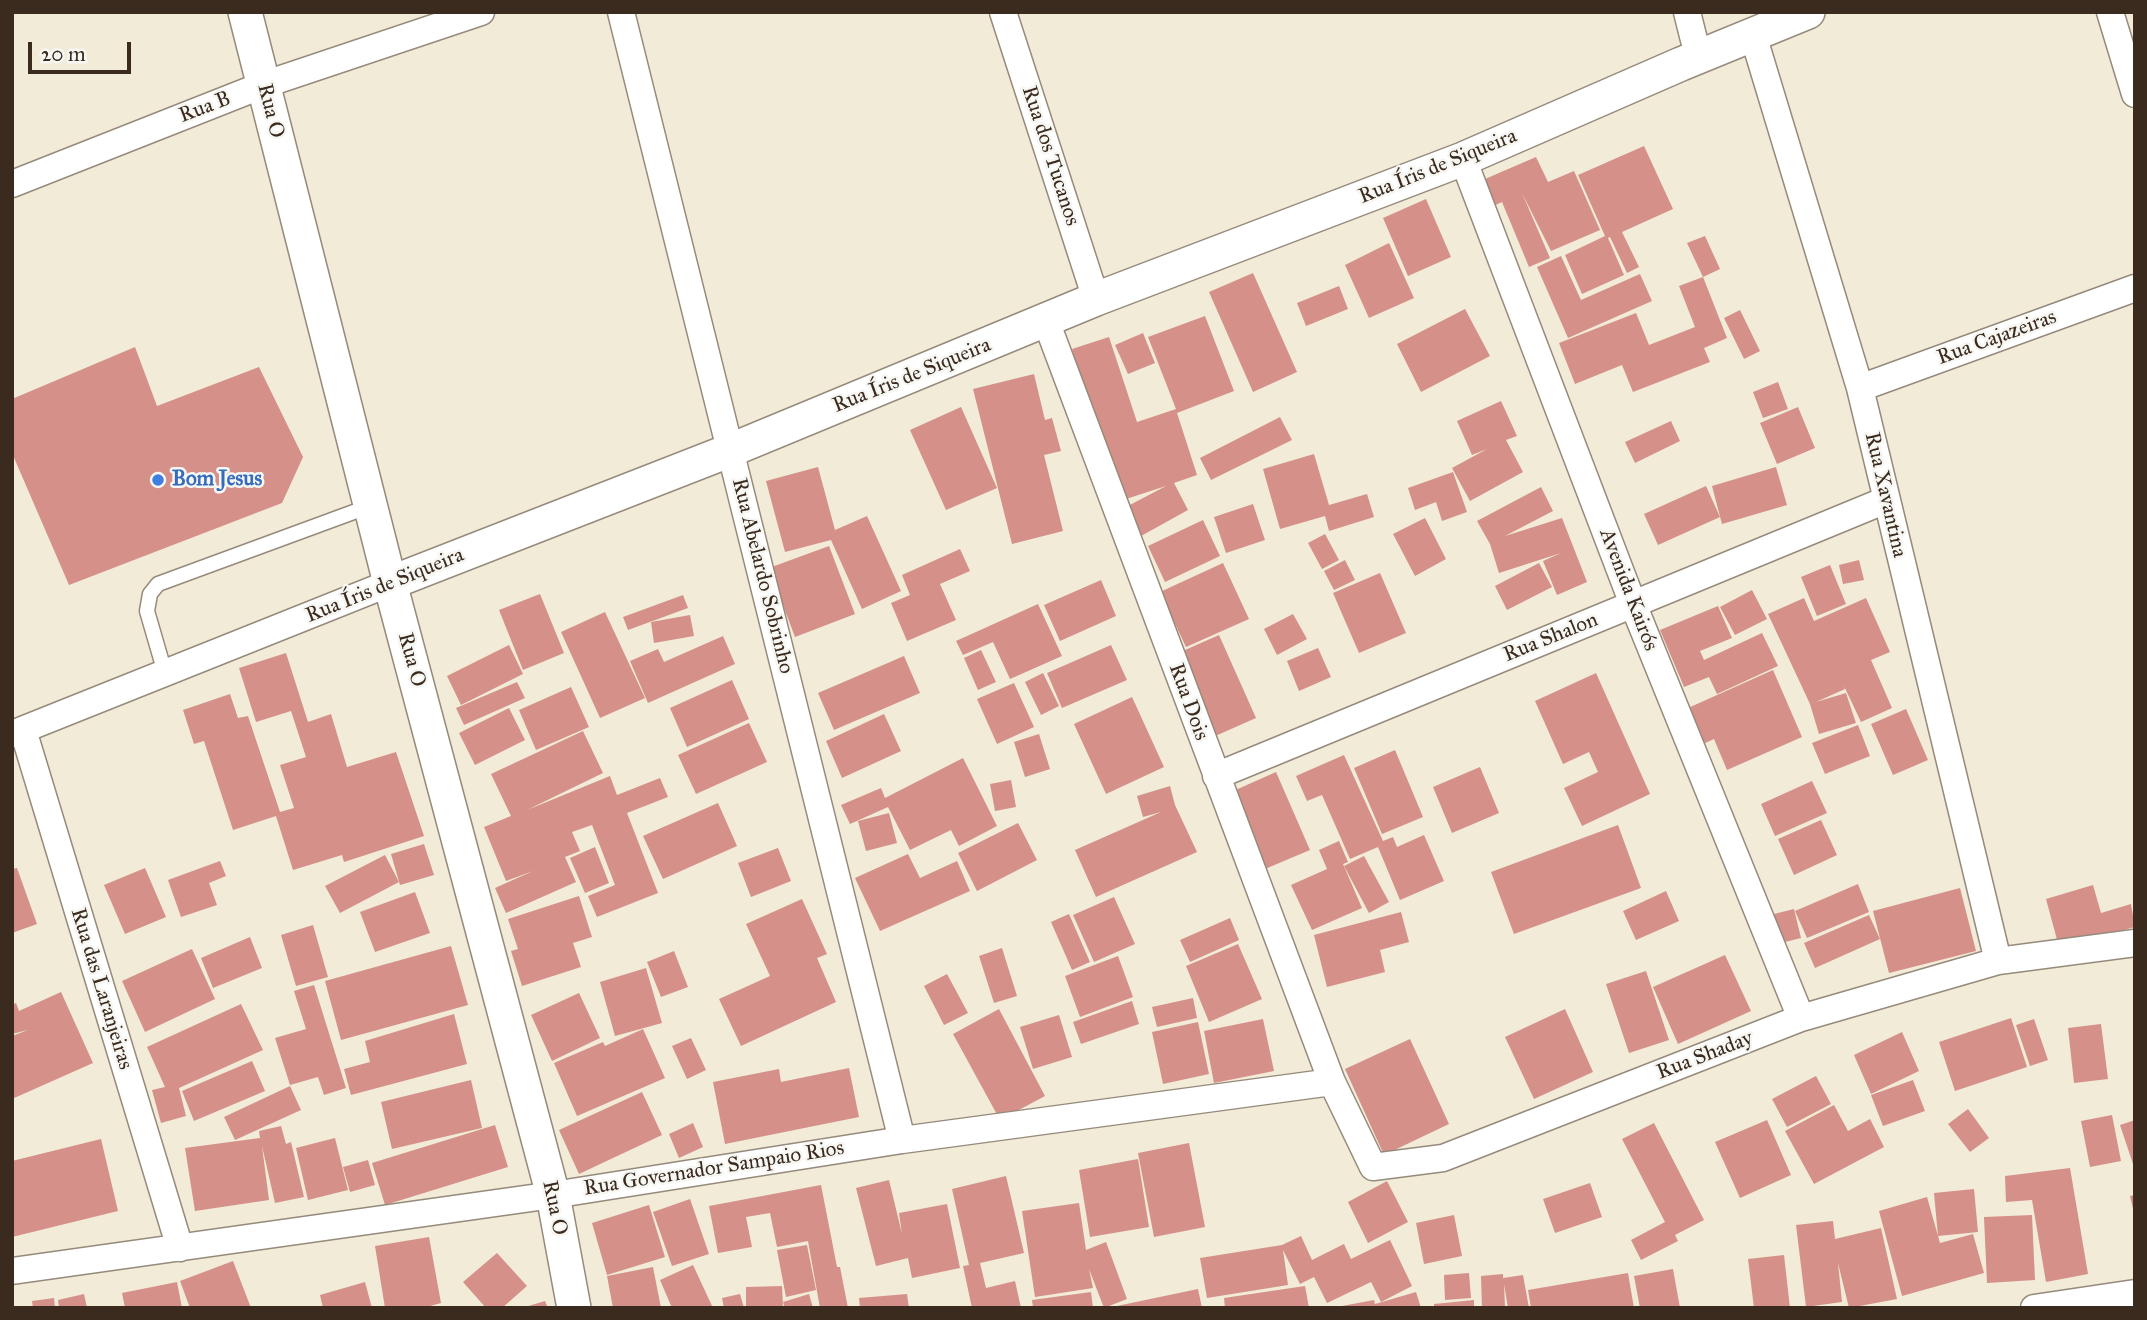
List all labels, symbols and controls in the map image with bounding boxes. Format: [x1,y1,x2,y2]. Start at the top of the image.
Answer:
scale bar [32,28,135,72]
text: 20 m [41,41,86,67]
street label: Rua O [251,81,289,141]
street label: Rua dos Tucanos [1016,83,1084,229]
street label: Rua B [176,87,234,129]
street label: Rua Íris de Siqueira [1355,124,1521,210]
street label: Rua Cajazeiras [1934,305,2060,371]
street label: Rua Íris de Siqueira [829,333,995,419]
street label: Rua Xavantina [1858,430,1912,560]
place label: Bom Jesus [172,467,262,493]
marker: Bom Jesus [150,472,166,488]
street label: Rua Abelardo Sobrinho [726,476,798,676]
street label: Avenida Kairós [1593,525,1663,655]
street label: Rua Íris de Siqueira [302,543,468,629]
street label: Rua Shalon [1500,608,1602,668]
street label: Rua O [392,630,430,690]
street label: Rua Dois [1162,660,1214,744]
street label: Rua das Laranjeiras [64,905,138,1073]
street label: Rua Shaday [1653,1026,1757,1086]
street label: Rua Governador Sampaio Rios [582,1136,846,1202]
street label: Rua O [536,1178,572,1238]

